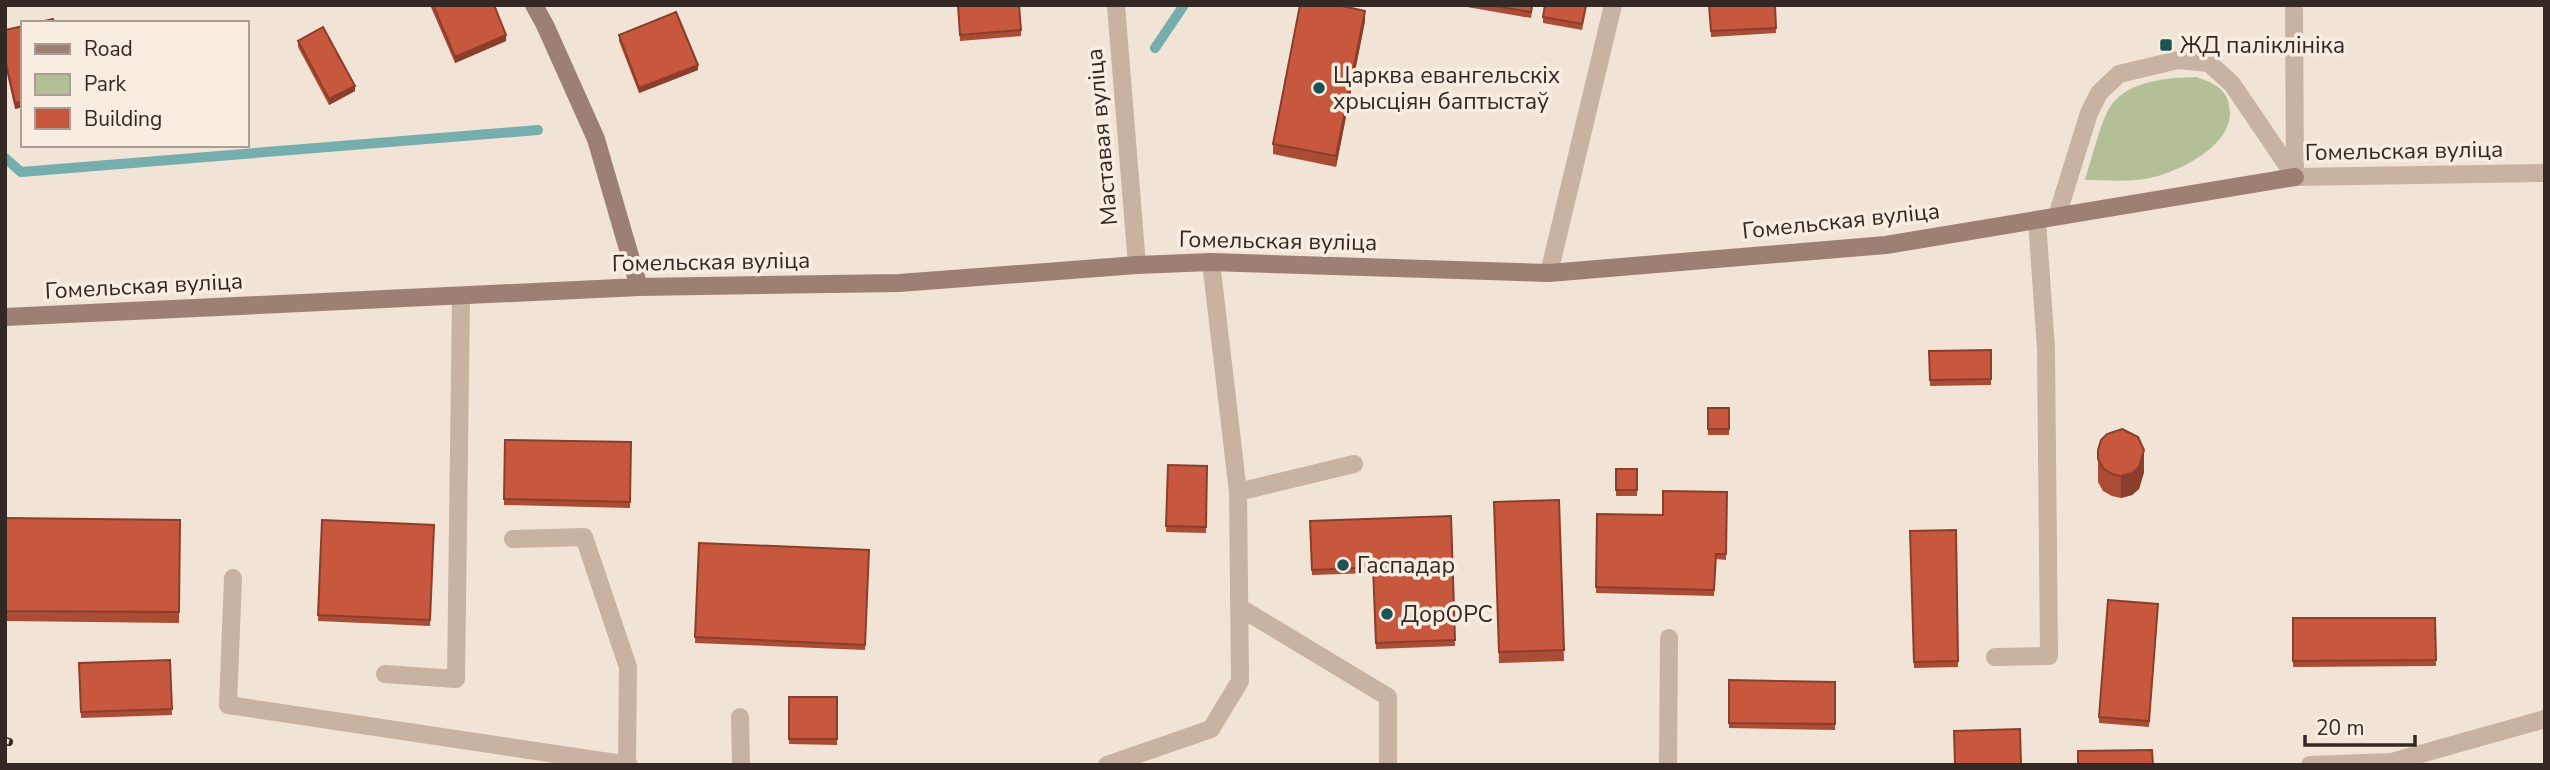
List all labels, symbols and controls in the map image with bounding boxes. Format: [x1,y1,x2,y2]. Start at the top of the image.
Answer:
legend [21,21,248,147]
place label: ЖД паліклініка [2180,30,2345,61]
text: Road [84,35,133,63]
marker: ЖД паліклініка [2158,37,2174,53]
street label: Маставая вуліца [1079,47,1125,227]
place label: Царква евангельскіх хрысціян баптыстаў [1333,60,1560,117]
text: Park [84,70,126,98]
marker: Царква евангельскіх хрысціян баптыстаў [1311,80,1327,96]
text: Building [84,105,162,133]
street label: Гомельская вуліца [2305,134,2503,168]
street label: Гомельская вуліца [1741,195,1941,247]
street label: Гомельская вуліца [1179,224,1377,258]
street label: Гомельская вуліца [612,245,810,279]
street label: Гомельская вуліца [44,265,244,307]
place label: Гаспадар [1357,550,1455,581]
marker: Гаспадар [1335,557,1351,573]
place label: ДорОРС [1401,599,1493,630]
marker: ДорОРС [1379,606,1395,622]
scale bar [2305,704,2415,748]
text: 20 m [2316,714,2365,742]

